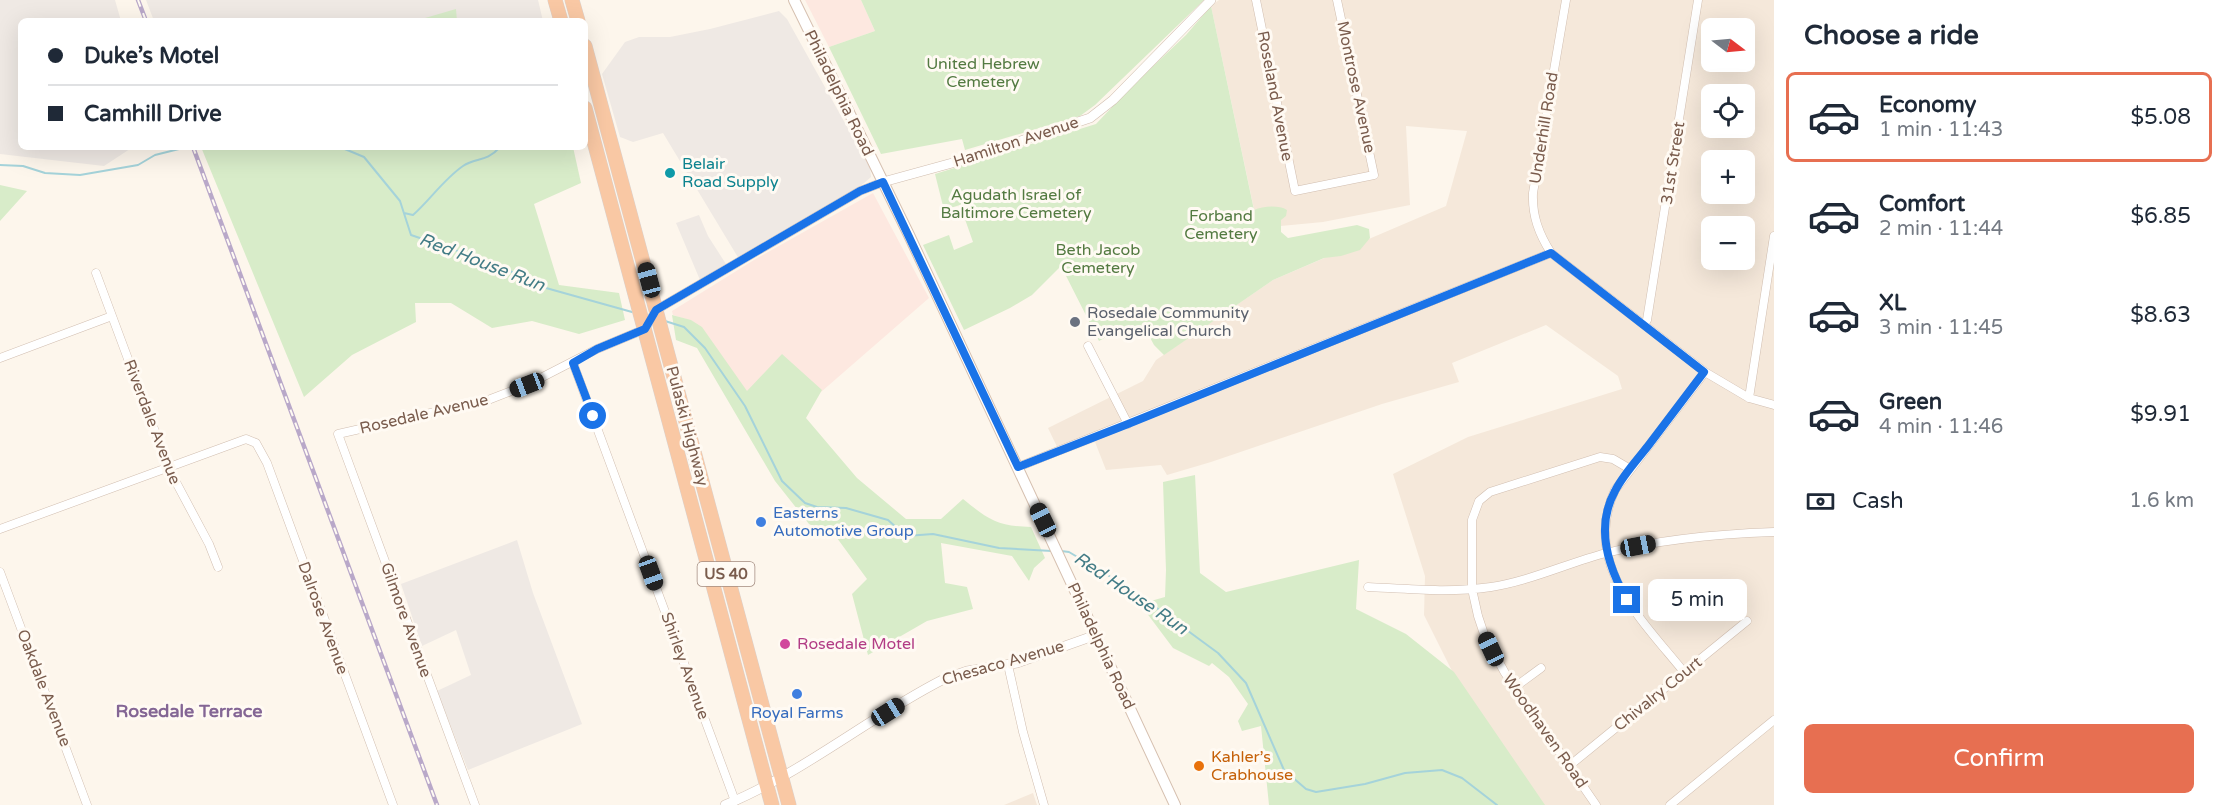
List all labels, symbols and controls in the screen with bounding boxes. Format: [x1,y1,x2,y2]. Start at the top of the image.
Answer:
north arrow [1701,18,1755,72]
map controls [1701,18,1755,270]
street label: Montrose Avenue [1332,19,1380,155]
text: Choose a ride [1804,19,1979,52]
street label: Philadelphia Road [800,27,878,159]
street label: Roseland Avenue [1253,29,1297,163]
text: Duke’s Motel [84,43,219,69]
park label: United Hebrew Cemetery [926,54,1040,92]
street label: Underhill Road [1525,71,1563,185]
button: locate [1701,84,1755,138]
icon: car [1807,90,1861,144]
text: Economy [1879,92,1976,118]
text: Camhill Drive [84,101,222,127]
text: $5.08 [2130,104,2191,130]
street label: Hamilton Avenue [951,112,1081,172]
text: 1 min · 11:43 [1879,118,2003,142]
street label: 31st Street [1657,120,1689,206]
button: + [1701,150,1755,204]
place label: Belair Road Supply [682,154,779,192]
marker: Belair Road Supply [663,166,677,180]
park label: Agudath Israel of Baltimore Cemetery [940,185,1092,223]
icon: car [1807,189,1861,243]
text: Comfort [1879,191,1965,217]
text: $6.85 [2130,203,2191,229]
park label: Forband Cemetery [1184,206,1258,244]
button: − [1701,216,1755,270]
text: 2 min · 11:44 [1879,217,2003,241]
water label: Red House Run [416,228,549,296]
park label: Beth Jacob Cemetery [1056,240,1140,278]
car [636,260,662,300]
icon: car [1807,288,1861,342]
text: XL [1879,290,1906,316]
text: $8.63 [2130,302,2191,328]
place label: Rosedale Community Evangelical Church [1087,303,1250,341]
marker: Rosedale Community Evangelical Church [1068,315,1082,329]
text: 3 min · 11:45 [1879,316,2003,340]
street label: Riverdale Avenue [119,357,185,487]
street label: Pulaski Highway [661,364,713,489]
car [507,370,547,400]
icon: car [1807,387,1861,441]
street label: Rosedale Avenue [358,389,490,439]
text: Green [1879,389,1942,415]
text: $9.91 [2130,401,2191,427]
route start [579,402,606,429]
text: 4 min · 11:46 [1879,415,2003,439]
icon: cash [1804,485,1837,518]
text: Cash [1852,488,1904,514]
text: 1.6 km [2129,489,2194,513]
car [1027,500,1059,540]
place label: Easterns Automotive Group [773,503,914,541]
marker: Easterns Automotive Group [754,515,768,529]
car [1619,534,1657,558]
water label: Red House Run [1070,547,1193,640]
car [636,553,666,593]
street label: Dalrose Avenue [293,559,353,677]
street label: Gilmore Avenue [376,560,436,680]
road number: US 40 [698,562,754,586]
street label: Philadelphia Road [1063,579,1139,713]
callout: 5 min [1648,579,1747,621]
route end [1613,586,1640,613]
text: 5 min [1671,588,1724,612]
street label: Shirley Avenue [656,610,714,722]
street label: Oakdale Avenue [12,627,76,749]
car [1475,629,1507,669]
place label: Rosedale Motel [797,634,915,654]
street label: Chesaco Avenue [940,636,1066,690]
marker: Rosedale Motel [778,637,792,651]
street label: Chivalry Court [1610,652,1706,736]
street label: Woodhaven Road [1498,670,1592,792]
marker: Royal Farms [790,687,804,701]
car [868,695,908,729]
district label: Rosedale Terrace [115,700,263,722]
place label: Royal Farms [751,703,843,723]
button: Confirm [1804,724,2194,793]
place label: Kahler’s Crabhouse [1211,747,1293,785]
marker: Kahler’s Crabhouse [1192,759,1206,773]

